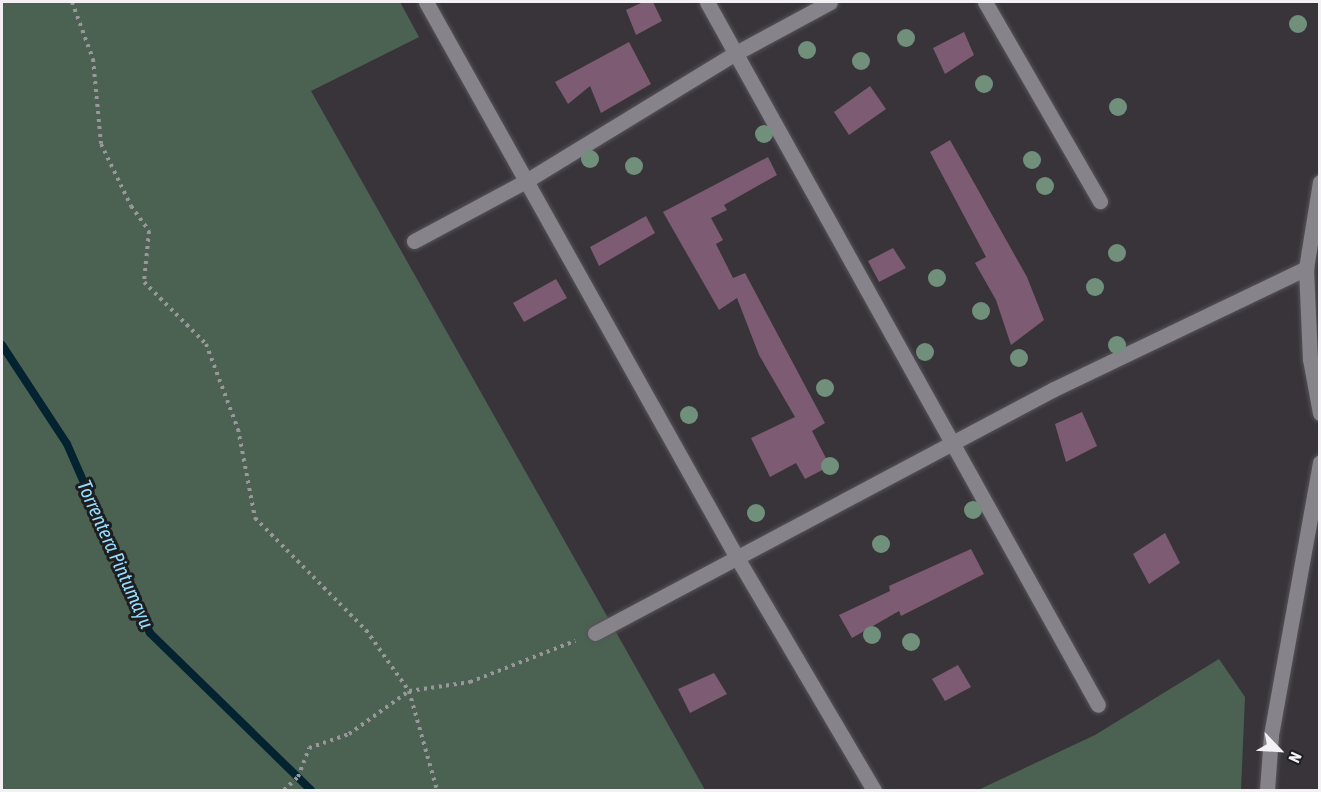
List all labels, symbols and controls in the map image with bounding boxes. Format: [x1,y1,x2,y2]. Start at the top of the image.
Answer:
water label: Torrentera Pintumayu [73,476,159,632]
north arrow [1249,720,1309,780]
text: N [1285,750,1305,766]

